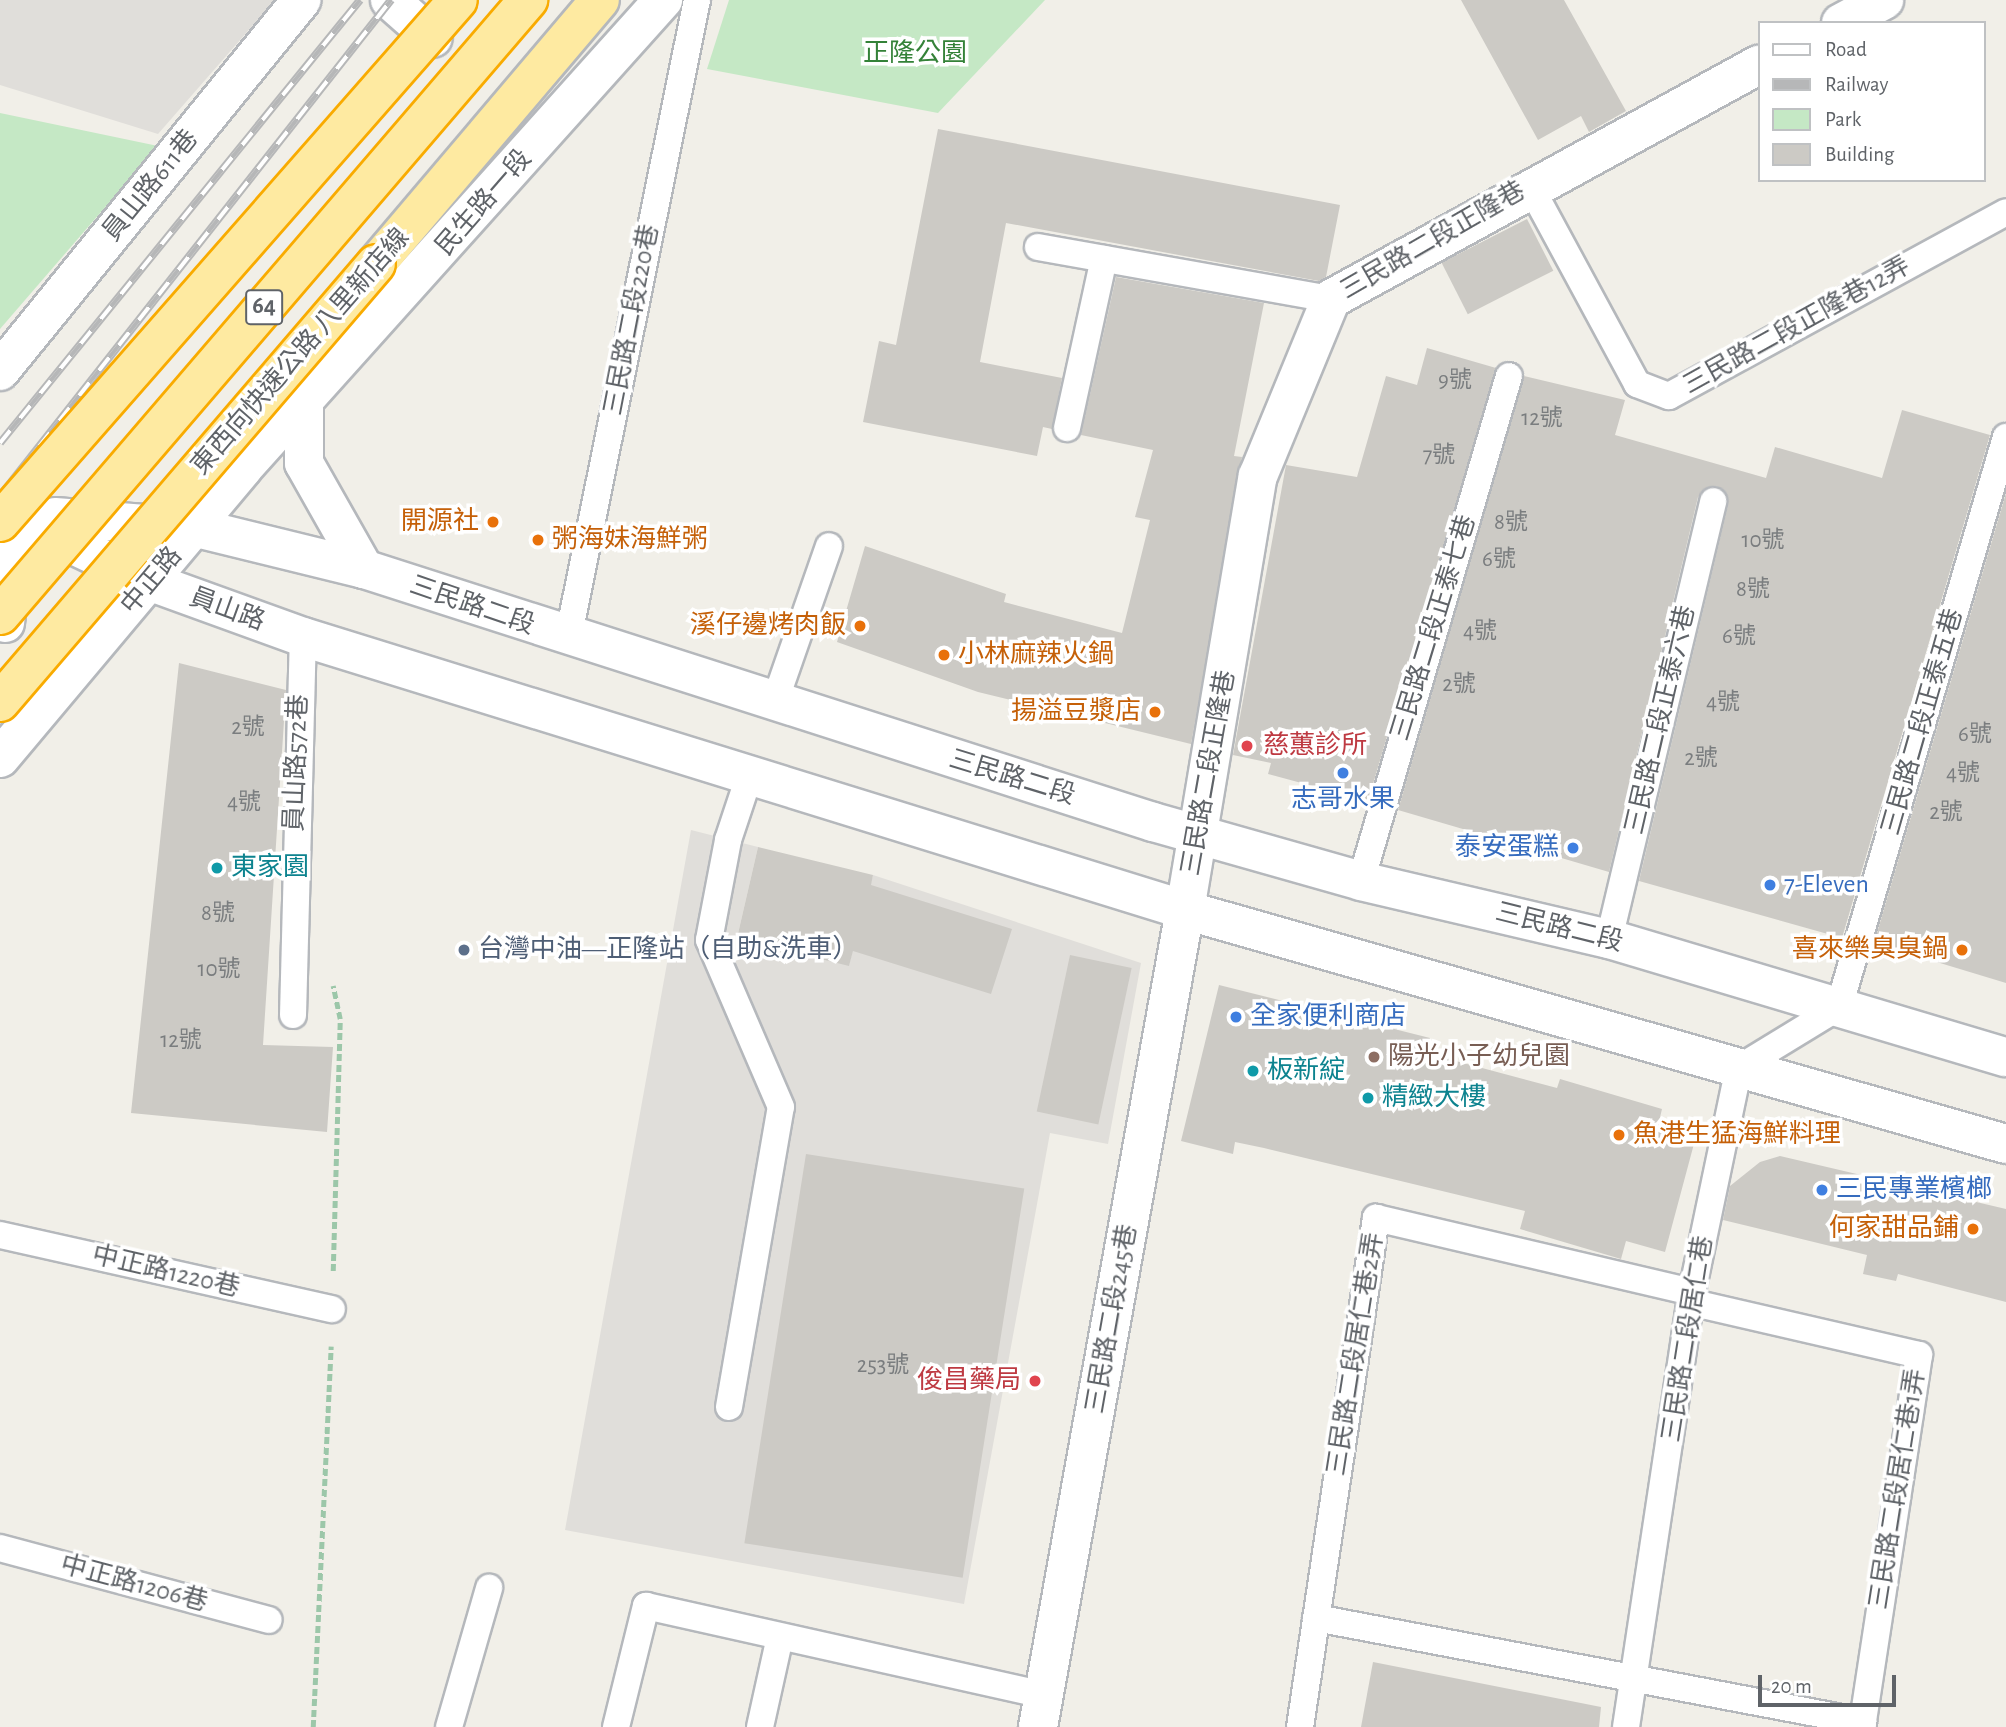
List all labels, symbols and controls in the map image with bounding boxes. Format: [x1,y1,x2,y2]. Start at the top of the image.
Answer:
legend [1758,21,1985,182]
park label: 正隆公園 [863,38,967,70]
text: Road [1825,39,1867,60]
text: Railway [1825,74,1888,95]
text: Park [1825,109,1861,130]
street label: 員山路611巷 [97,124,205,248]
street label: 民生路一段 [430,144,538,262]
text: Building [1825,144,1894,165]
street label: 三民路二段正隆巷 [1335,175,1531,307]
street label: 東西向快速公路 八里新店線 [185,222,417,482]
street label: 三民路二段220巷 [598,222,666,418]
street label: 三民路二段正隆巷12弄 [1678,251,1916,401]
road number: 64 [245,286,283,328]
house number: 9號 [1438,367,1472,395]
house number: 12號 [1521,405,1563,433]
house number: 7號 [1423,442,1455,470]
place label: 開源社 [401,506,479,538]
house number: 8號 [1494,509,1528,537]
street label: 三民路二段正泰七巷 [1385,512,1483,744]
marker: 開源社 [485,514,501,530]
place label: 粥海妹海鮮粥 [552,524,708,556]
house number: 10號 [1741,527,1785,555]
marker: 粥海妹海鮮粥 [530,532,546,548]
street label: 中正路 [115,541,189,621]
house number: 6號 [1482,546,1516,574]
street label: 三民路二段 [405,570,539,642]
house number: 8號 [1736,576,1770,604]
street label: 員山路 [185,582,269,638]
street label: 三民路二段正泰六巷 [1619,602,1703,838]
street label: 三民路二段正泰五巷 [1876,605,1970,839]
place label: 溪仔邊烤肉飯 [690,610,846,642]
marker: 溪仔邊烤肉飯 [852,618,868,634]
house number: 4號 [1463,618,1497,646]
house number: 6號 [1722,623,1756,651]
place label: 小林麻辣火鍋 [958,639,1114,671]
marker: 小林麻辣火鍋 [936,647,952,663]
street label: 三民路二段正隆巷 [1176,668,1242,878]
house number: 2號 [1442,671,1476,699]
house number: 4號 [1706,689,1740,717]
street label: 員山路572巷 [279,694,315,832]
place label: 揚溢豆漿店 [1011,696,1141,728]
marker: 揚溢豆漿店 [1147,704,1163,720]
house number: 2號 [231,714,265,742]
house number: 6號 [1958,721,1992,749]
place label: 慈蕙診所 [1263,730,1367,762]
marker: 慈蕙診所 [1237,736,1257,756]
street label: 三民路二段 [945,744,1079,812]
house number: 2號 [1684,745,1718,773]
house number: 4號 [1946,760,1980,788]
marker: 志哥水果 [1335,765,1351,781]
place label: 志哥水果 [1291,784,1395,816]
house number: 4號 [227,789,261,817]
house number: 2號 [1929,799,1963,827]
place label: 泰安蛋糕 [1455,832,1559,864]
marker: 泰安蛋糕 [1565,840,1581,856]
place label: 東家園 [231,852,309,884]
marker: 東家園 [209,860,225,876]
place label: 7-Eleven [1784,869,1869,901]
marker: 7-Eleven [1762,877,1778,893]
street label: 三民路二段 [1492,897,1626,959]
house number: 8號 [201,900,235,928]
place label: 台灣中油—正隆站（自助&洗車） [478,934,858,966]
place label: 喜來樂臭臭鍋 [1792,934,1948,966]
marker: 台灣中油—正隆站（自助&洗車） [456,942,472,958]
marker: 喜來樂臭臭鍋 [1954,942,1970,958]
house number: 10號 [197,956,241,984]
place label: 全家便利商店 [1250,1001,1406,1033]
marker: 全家便利商店 [1228,1009,1244,1025]
house number: 12號 [160,1027,202,1055]
place label: 陽光小子幼兒園 [1388,1041,1570,1073]
marker: 陽光小子幼兒園 [1366,1049,1382,1065]
place label: 板新綻 [1267,1055,1345,1087]
marker: 板新綻 [1245,1063,1261,1079]
place label: 精緻大樓 [1382,1082,1486,1114]
marker: 精緻大樓 [1360,1090,1376,1106]
place label: 魚港生猛海鮮料理 [1633,1119,1841,1151]
marker: 魚港生猛海鮮料理 [1611,1127,1627,1143]
place label: 三民專業檳榔 [1836,1174,1992,1206]
marker: 三民專業檳榔 [1814,1182,1830,1198]
place label: 何家甜品鋪 [1829,1213,1959,1245]
marker: 何家甜品鋪 [1965,1221,1981,1237]
street label: 三民路二段245巷 [1080,1222,1144,1416]
street label: 三民路二段居仁巷2弄 [1321,1230,1391,1478]
street label: 三民路二段居仁巷 [1656,1234,1720,1444]
street label: 中正路1220巷 [89,1240,243,1304]
house number: 253號 [857,1352,909,1380]
place label: 俊昌藥局 [917,1365,1021,1397]
street label: 三民路二段居仁巷1弄 [1864,1367,1932,1611]
marker: 俊昌藥局 [1027,1373,1043,1389]
street label: 中正路1206巷 [57,1549,211,1619]
scale bar [1761,1660,1899,1704]
text: 20 m [1771,1676,1812,1697]

